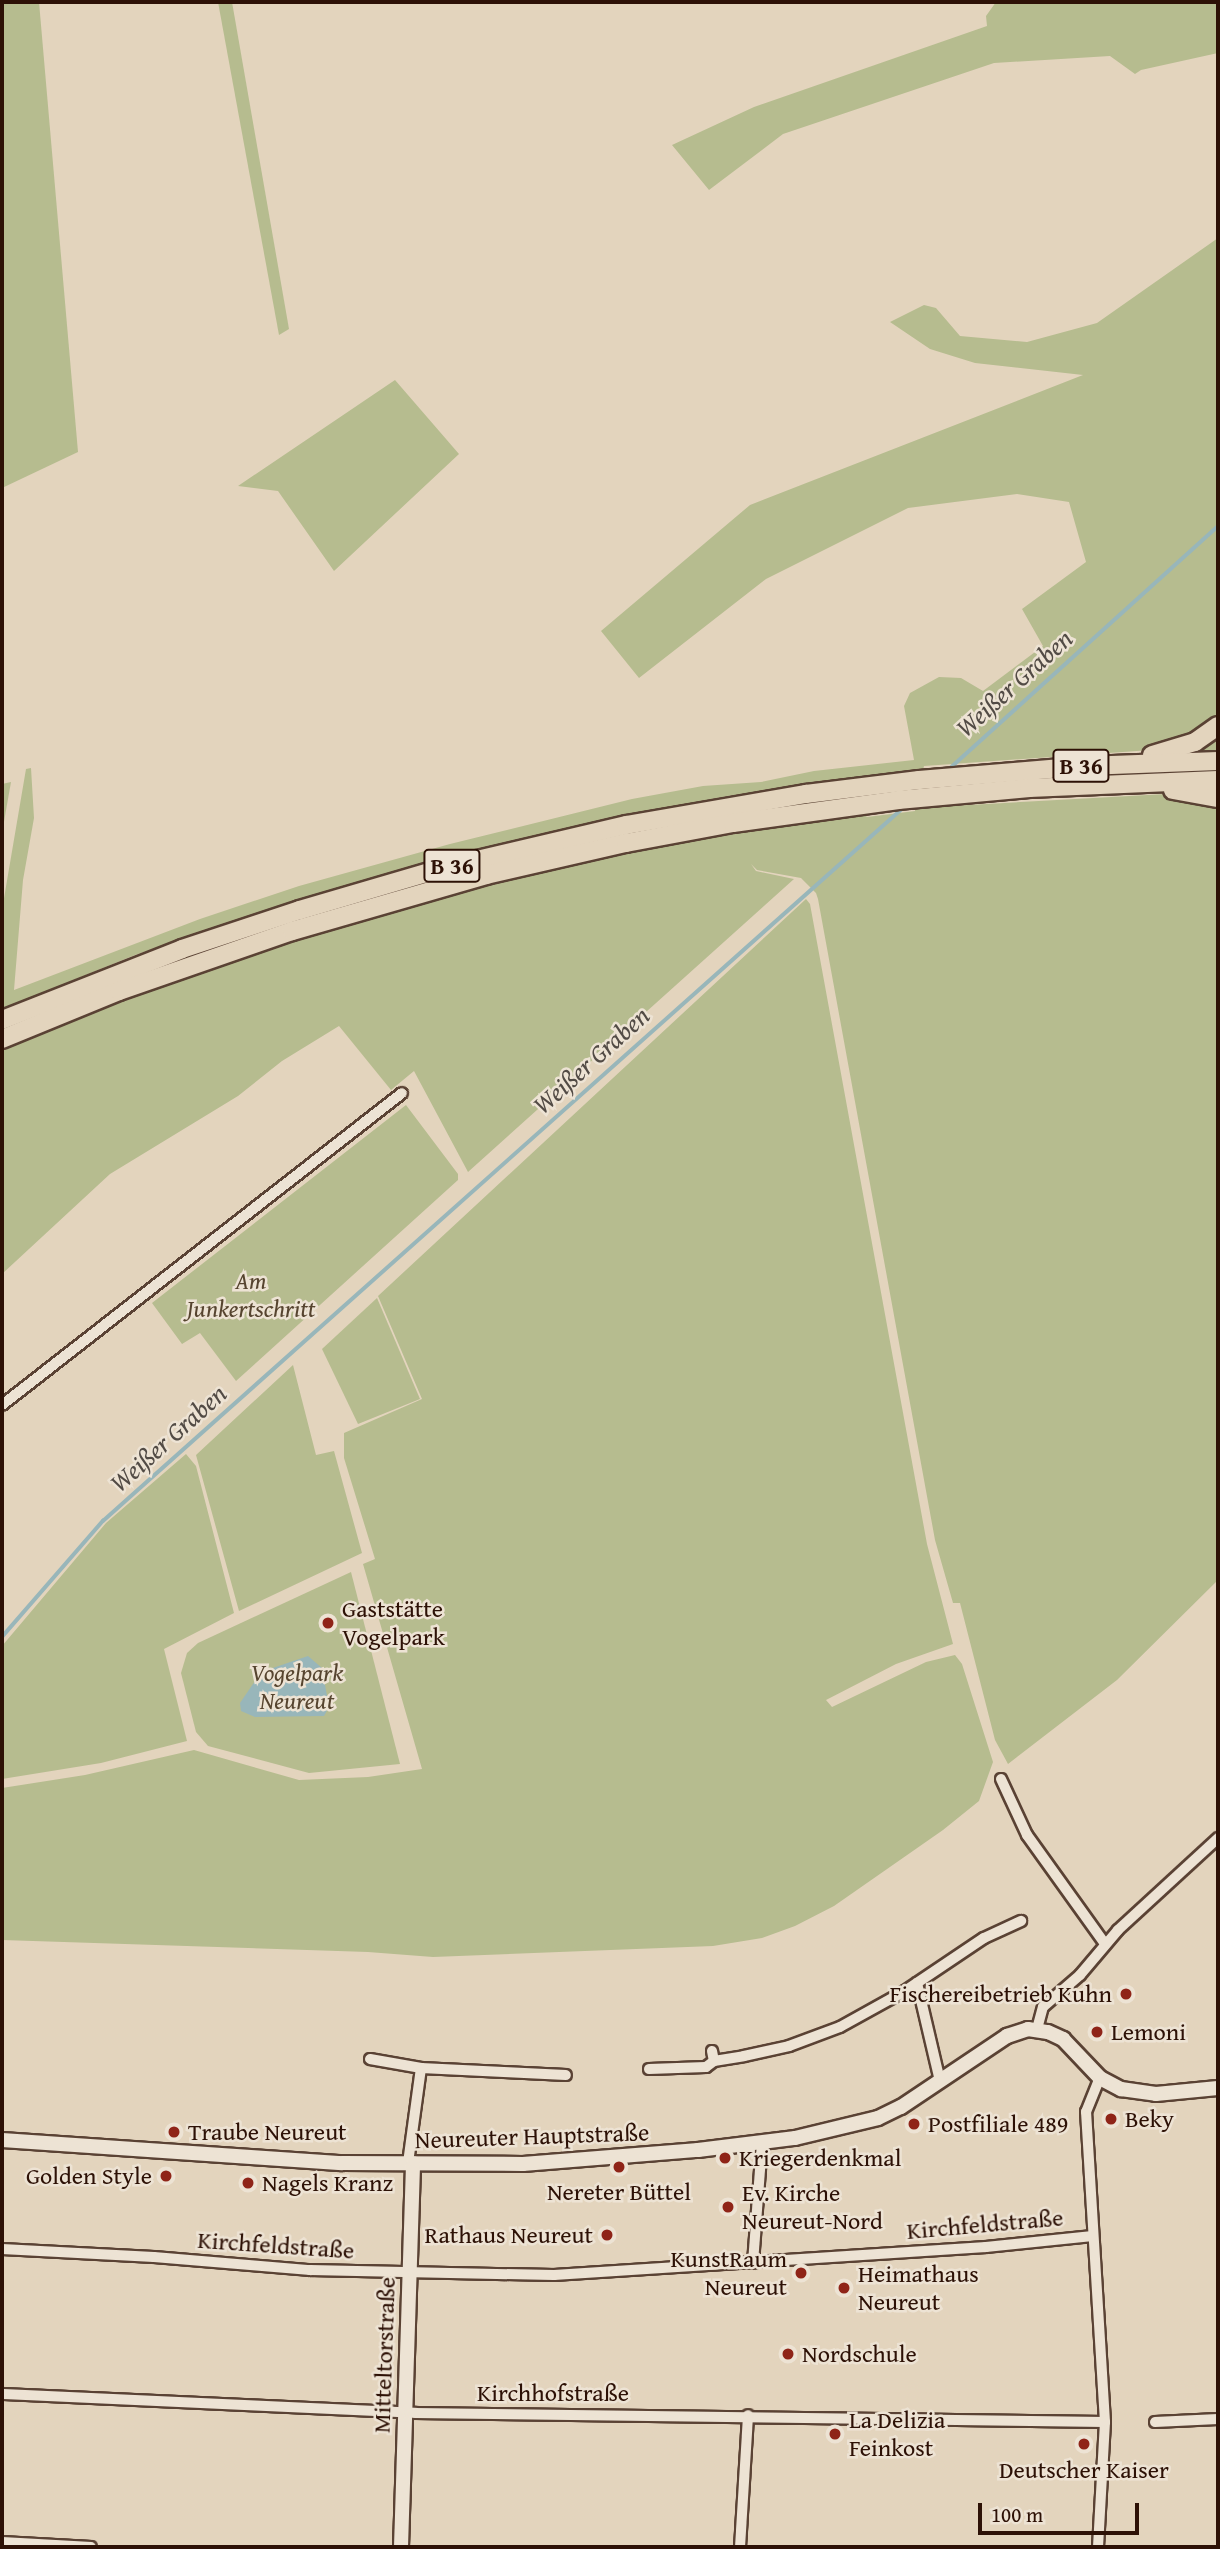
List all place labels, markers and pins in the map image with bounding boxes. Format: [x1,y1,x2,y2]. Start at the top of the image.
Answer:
place label: Gaststätte Vogelpark [342,1595,445,1651]
marker: Gaststätte Vogelpark [320,1615,336,1631]
place label: Fischereibetrieb Kuhn [890,1980,1112,2008]
marker: Fischereibetrieb Kuhn [1118,1986,1134,2002]
place label: Lemoni [1111,2018,1186,2046]
marker: Lemoni [1089,2024,1105,2040]
place label: Beky [1125,2105,1174,2133]
place label: Postfiliale 489 [928,2110,1068,2138]
marker: Beky [1103,2111,1119,2127]
marker: Postfiliale 489 [906,2116,922,2132]
place label: Traube Neureut [188,2118,347,2146]
marker: Traube Neureut [166,2124,182,2140]
place label: Kriegerdenkmal [739,2144,901,2172]
marker: Kriegerdenkmal [717,2150,733,2166]
marker: Nereter Büttel [611,2159,627,2175]
place label: Golden Style [26,2162,152,2190]
marker: Golden Style [158,2168,174,2184]
place label: Nagels Kranz [262,2169,393,2197]
marker: Nagels Kranz [240,2175,256,2191]
place label: Nereter Büttel [547,2178,691,2206]
place label: Ev. Kirche Neureut-Nord [742,2179,883,2235]
marker: Ev. Kirche Neureut-Nord [720,2199,736,2215]
place label: Rathaus Neureut [425,2221,593,2249]
marker: Rathaus Neureut [599,2227,615,2243]
place label: KunstRaum Neureut [671,2245,787,2301]
place label: Heimathaus Neureut [858,2260,979,2316]
marker: KunstRaum Neureut [793,2265,809,2281]
marker: Heimathaus Neureut [836,2280,852,2296]
place label: Nordschule [802,2340,917,2368]
marker: Nordschule [780,2346,796,2362]
place label: La Delizia Feinkost [849,2406,945,2462]
marker: La Delizia Feinkost [827,2426,843,2442]
marker: Deutscher Kaiser [1076,2436,1092,2452]
place label: Deutscher Kaiser [999,2456,1169,2484]

